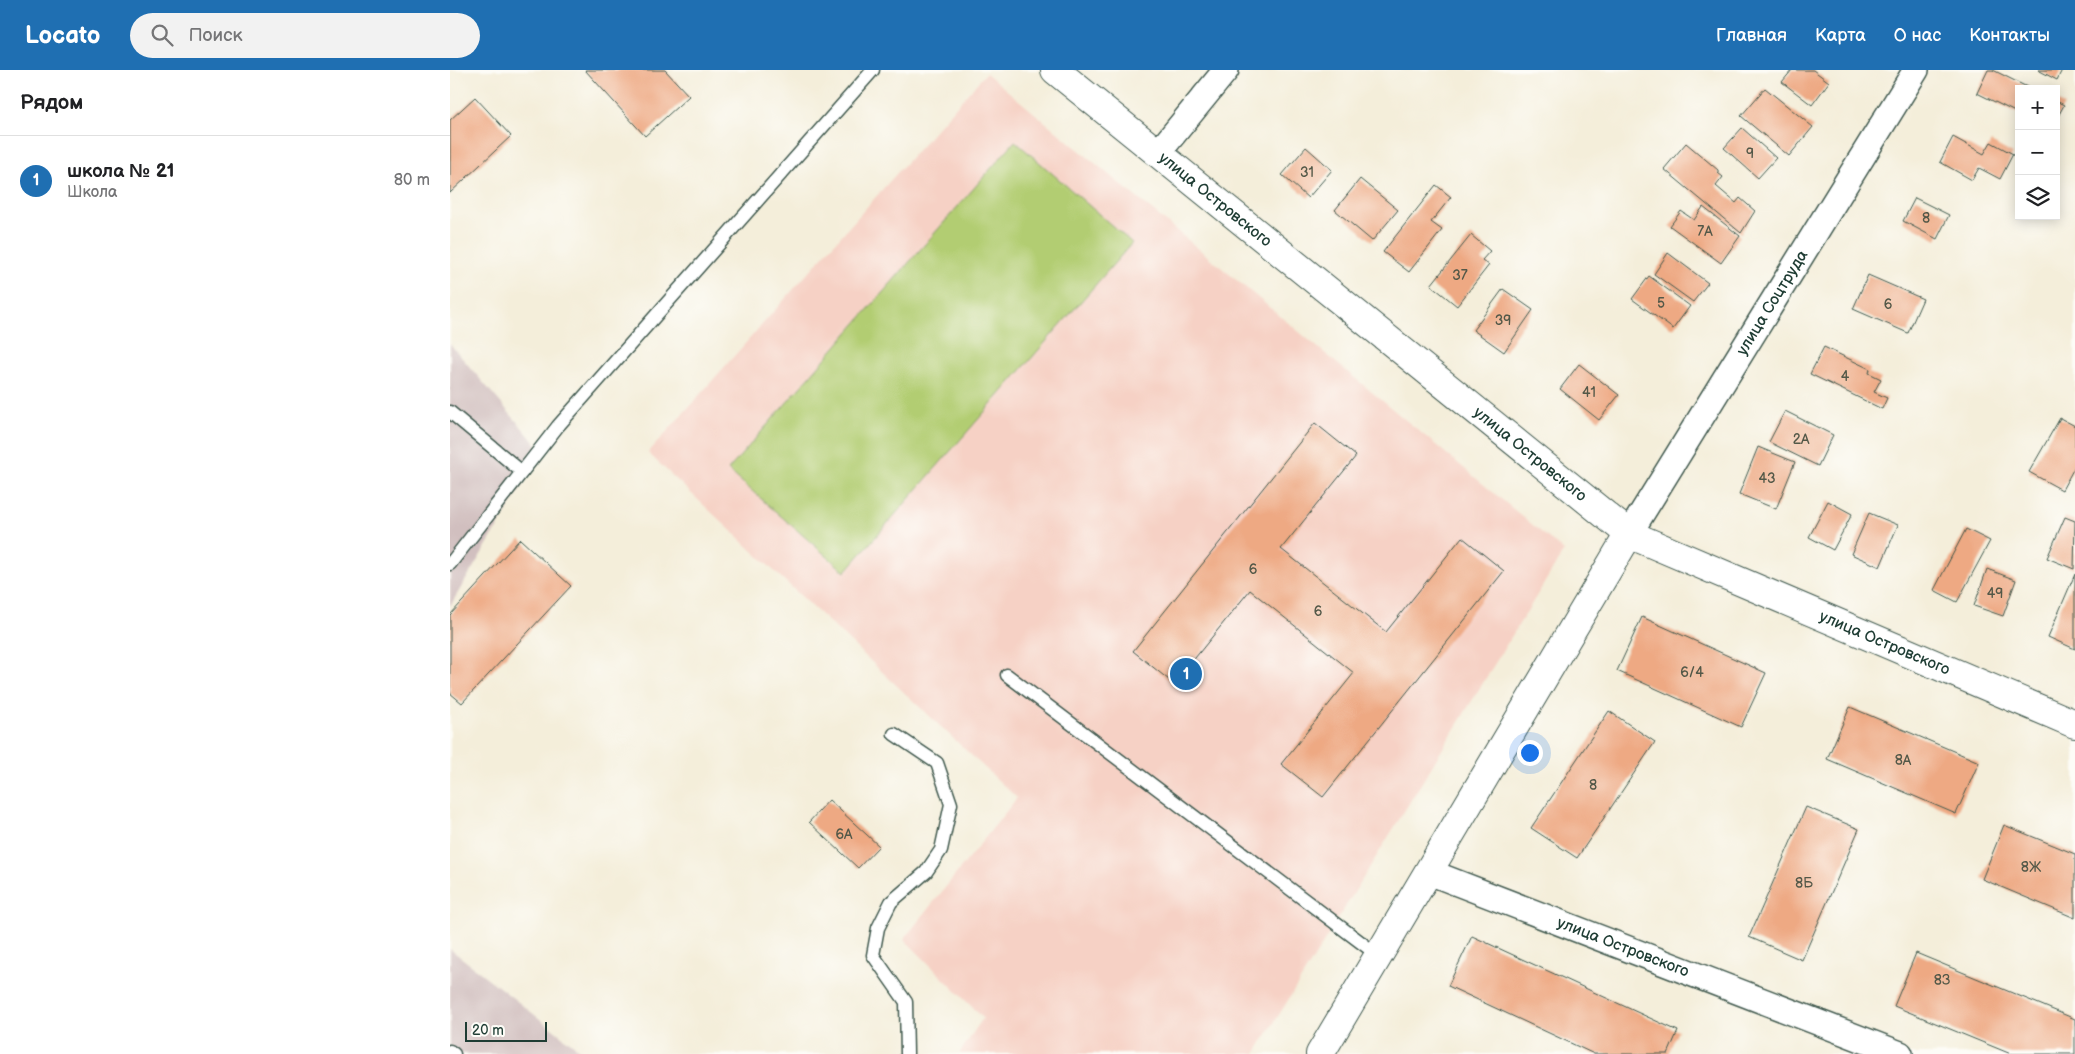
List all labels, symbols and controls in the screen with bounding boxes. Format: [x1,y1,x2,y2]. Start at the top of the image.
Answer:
search box [130,13,480,58]
text: Locato [25,21,100,50]
icon: search [148,21,176,49]
text: Поиск [188,24,243,47]
text: Главная [1716,25,1787,46]
text: Карта [1815,25,1866,46]
text: О нас [1894,25,1941,46]
text: Контакты [1969,25,2050,46]
map controls [2015,85,2060,220]
button: + [2015,85,2060,130]
text: Рядом [20,90,83,115]
button: − [2015,130,2060,175]
house number: 9 [1746,145,1754,162]
street label: улица Островского [1155,148,1276,251]
text: школа № 21 [67,160,175,183]
house number: 31 [1300,164,1314,181]
text: 1 [33,171,39,190]
text: 80 m [394,171,430,190]
button: layers [2015,175,2060,220]
text: Школа [67,183,117,202]
house number: 8 [1922,210,1930,227]
house number: 7А [1697,223,1713,240]
street label: улица Соцтруда [1732,246,1812,359]
house number: 37 [1452,267,1468,284]
house number: 5 [1657,295,1665,312]
house number: 6 [1884,296,1893,313]
house number: 39 [1495,312,1511,329]
house number: 4 [1841,368,1850,385]
house number: 41 [1582,384,1596,401]
street label: улица Островского [1470,403,1591,505]
house number: 2А [1793,431,1810,448]
house number: 43 [1758,470,1776,487]
house number: 6 [1249,561,1258,578]
house number: 49 [1987,585,2003,602]
house number: 6 [1314,603,1323,620]
street label: улица Островского [1817,607,1953,679]
pin: 1 [1170,655,1202,693]
house number: 6/4 [1680,664,1704,681]
your location [1517,740,1543,766]
house number: 8А [1895,752,1912,769]
house number: 8 [1589,777,1597,794]
house number: 6А [835,826,853,843]
house number: 8Ж [2021,859,2042,876]
house number: 8Б [1795,875,1813,892]
street label: улица Островского [1554,913,1692,981]
house number: 8З [1934,972,1950,989]
scale bar [465,1019,548,1042]
text: 20 m [472,1022,504,1039]

